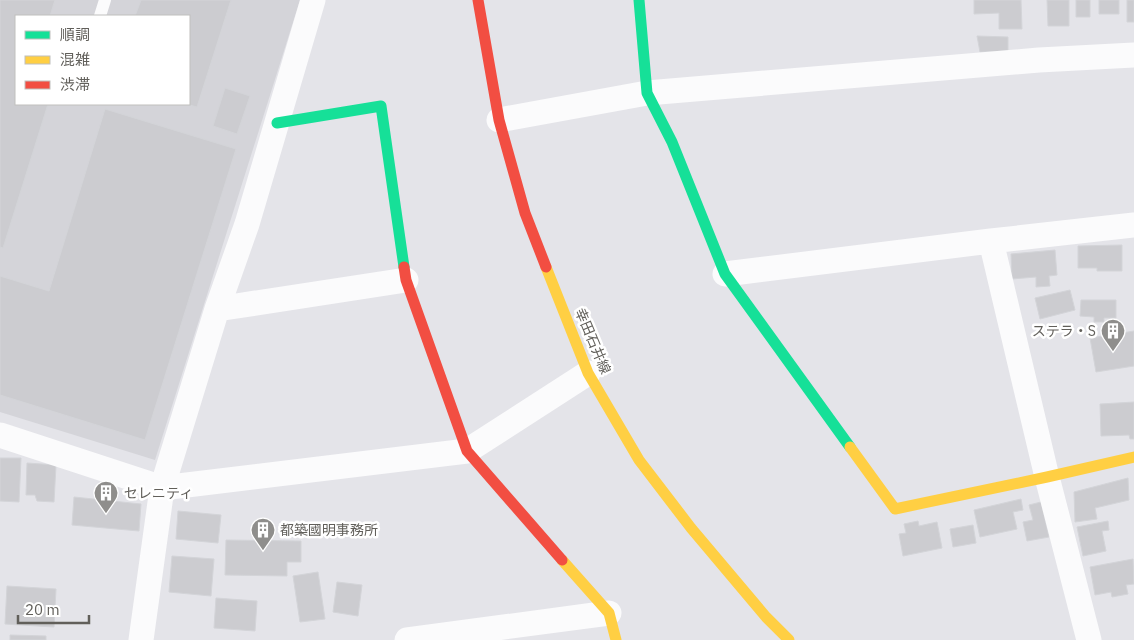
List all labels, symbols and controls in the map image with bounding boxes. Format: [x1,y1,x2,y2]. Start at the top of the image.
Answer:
legend [15,15,190,105]
text: 順調 [60,25,90,44]
text: 混雑 [60,50,90,69]
text: 渋滞 [60,75,90,94]
street label: 幸田石井線 [571,305,615,377]
building icon: ステラ・S [1100,318,1126,352]
place label: ステラ・S [1032,322,1096,340]
building icon: セレニティ [93,480,119,514]
place label: セレニティ [124,484,193,502]
building icon: 都築國明事務所 [250,517,276,551]
place label: 都築國明事務所 [280,521,378,539]
scale bar [18,592,89,624]
text: 20 m [25,600,60,619]

